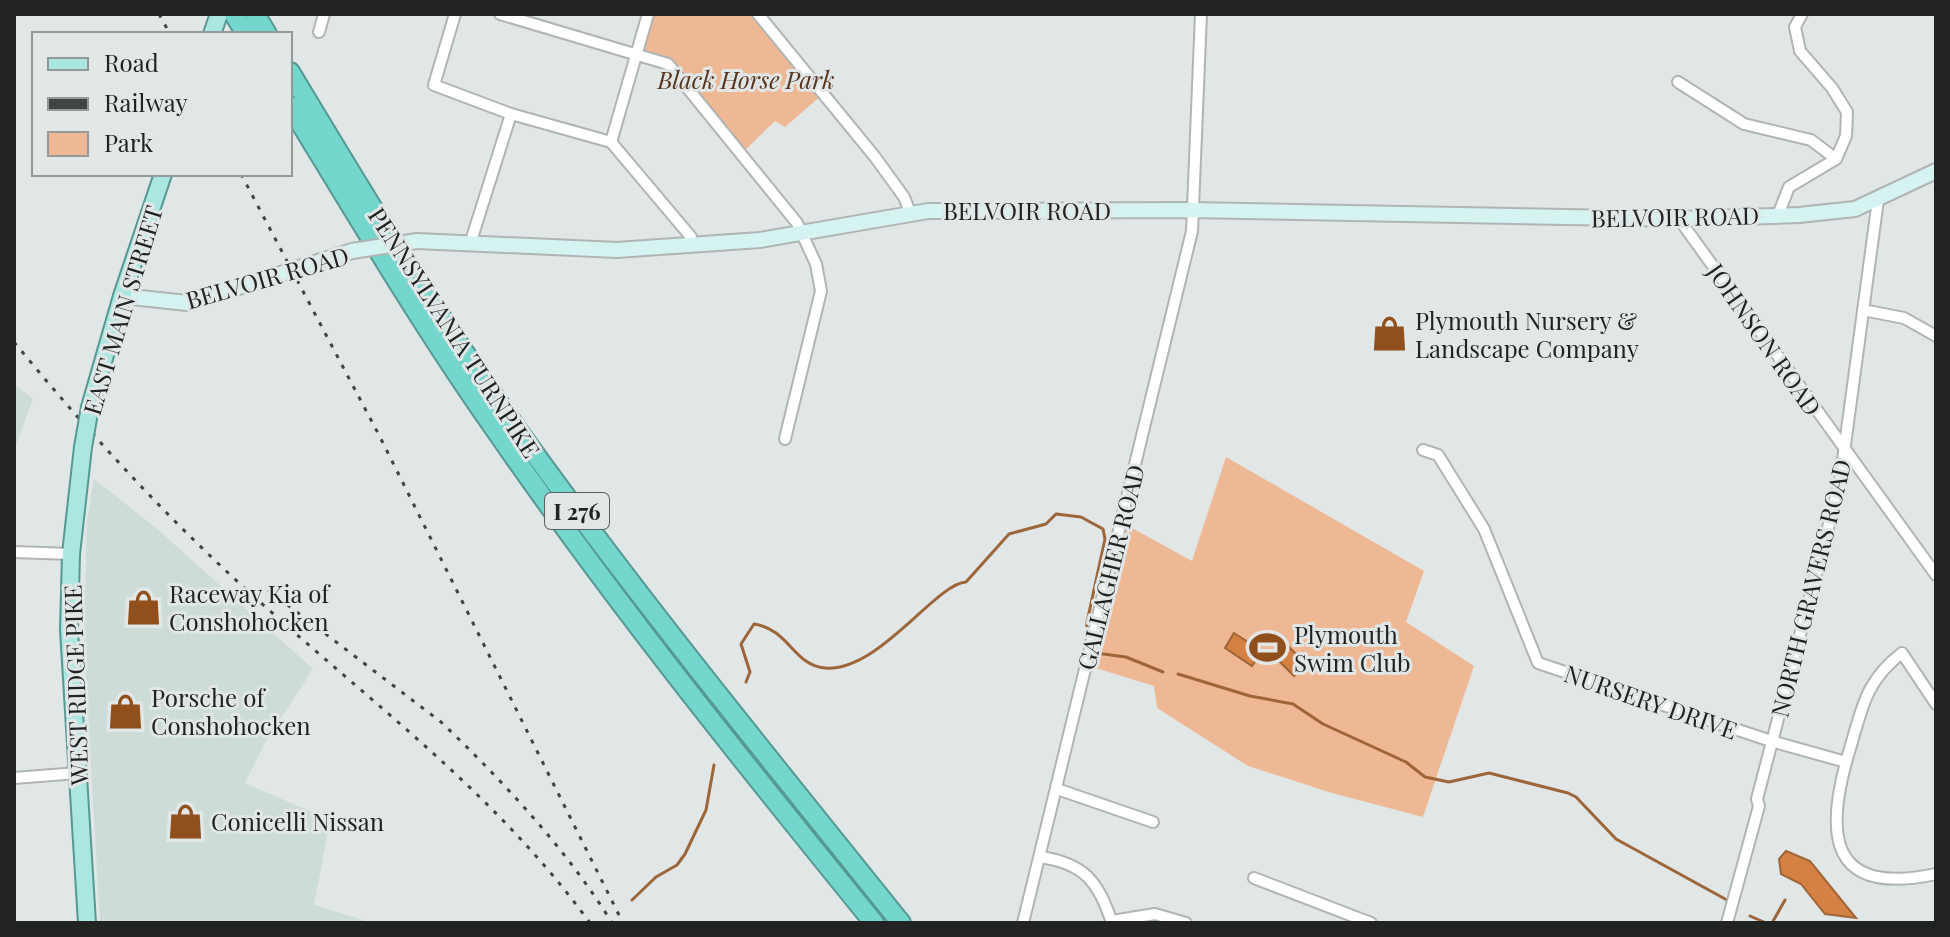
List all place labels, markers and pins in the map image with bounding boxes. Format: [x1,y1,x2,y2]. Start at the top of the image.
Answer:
place label: Plymouth Nursery & Landscape Company [1415,304,1639,364]
shop icon: Plymouth Nursery & Landscape Company [1370,315,1408,353]
place label: Raceway Kia of Conshohocken [169,577,331,637]
shop icon: Raceway Kia of Conshohocken [124,588,162,626]
place label: Plymouth Swim Club [1294,618,1411,678]
sports icon: Plymouth Swim Club [1249,629,1287,667]
place label: Porsche of Conshohocken [151,681,311,741]
shop icon: Porsche of Conshohocken [106,692,144,730]
shop icon: Conicelli Nissan [166,802,204,840]
place label: Conicelli Nissan [211,805,384,837]

